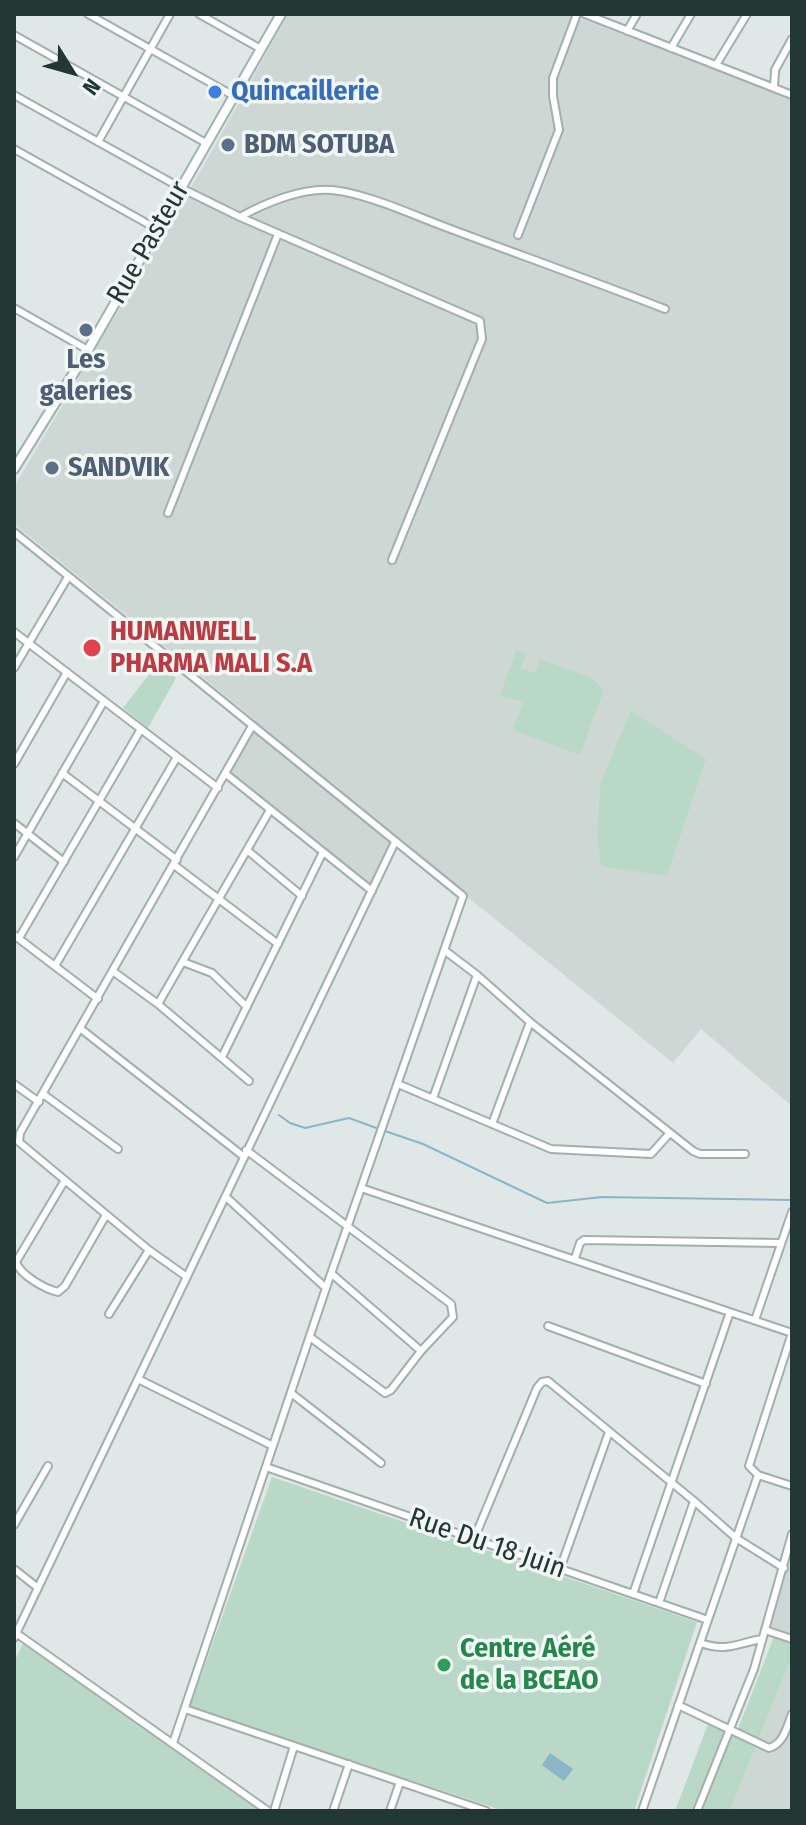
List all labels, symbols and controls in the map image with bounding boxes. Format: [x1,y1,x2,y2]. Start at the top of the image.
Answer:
north arrow [32,32,112,112]
text: N [77,73,106,100]
place label: Quincaillerie [231,75,379,109]
marker: Quincaillerie [206,83,224,101]
place label: BDM SOTUBA [244,128,394,162]
marker: BDM SOTUBA [219,136,237,154]
street label: Rue Pasteur [100,176,198,310]
marker: Les galeries [77,321,95,339]
place label: Les galeries [40,343,132,409]
place label: SANDVIK [68,451,169,485]
marker: SANDVIK [43,459,61,477]
place label: HUMANWELL PHARMA MALI S.A [110,615,312,681]
marker: HUMANWELL PHARMA MALI S.A [81,637,103,659]
street label: Rue Du 18 Juin [404,1502,570,1586]
place label: Centre Aéré de la BCEAO [460,1632,599,1698]
marker: Centre Aéré de la BCEAO [435,1656,453,1674]

